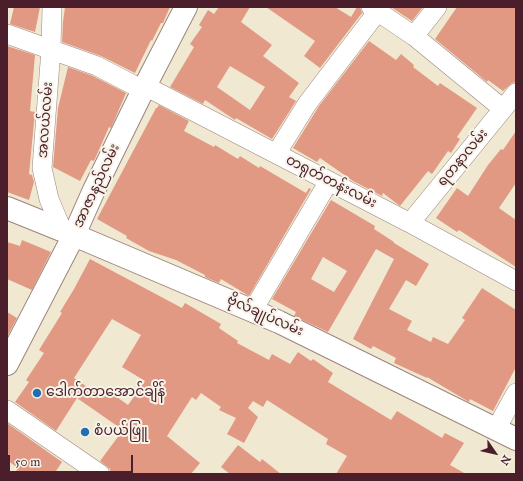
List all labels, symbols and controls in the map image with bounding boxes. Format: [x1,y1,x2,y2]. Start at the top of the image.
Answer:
street label: အလယ်လမ်း [35,81,57,159]
street label: ရတနာလမ်း [434,126,492,190]
street label: အာဇာနည်လမ်း [70,141,124,231]
street label: တရုတ်တန်းလမ်း [283,152,379,212]
street label: ဗိုလ်ချုပ်လမ်း [224,292,306,340]
place label: ဒေါက်တာအောင်ချိန် [46,385,165,401]
marker: ဒေါက်တာအောင်ချိန် [31,387,43,399]
place label: စံပယ်ဖြူ [94,424,148,440]
marker: စံပယ်ဖြူ [79,426,91,438]
north arrow [475,433,515,473]
scale bar [10,447,135,473]
text: N [497,452,513,467]
text: 50 m [15,455,40,469]

